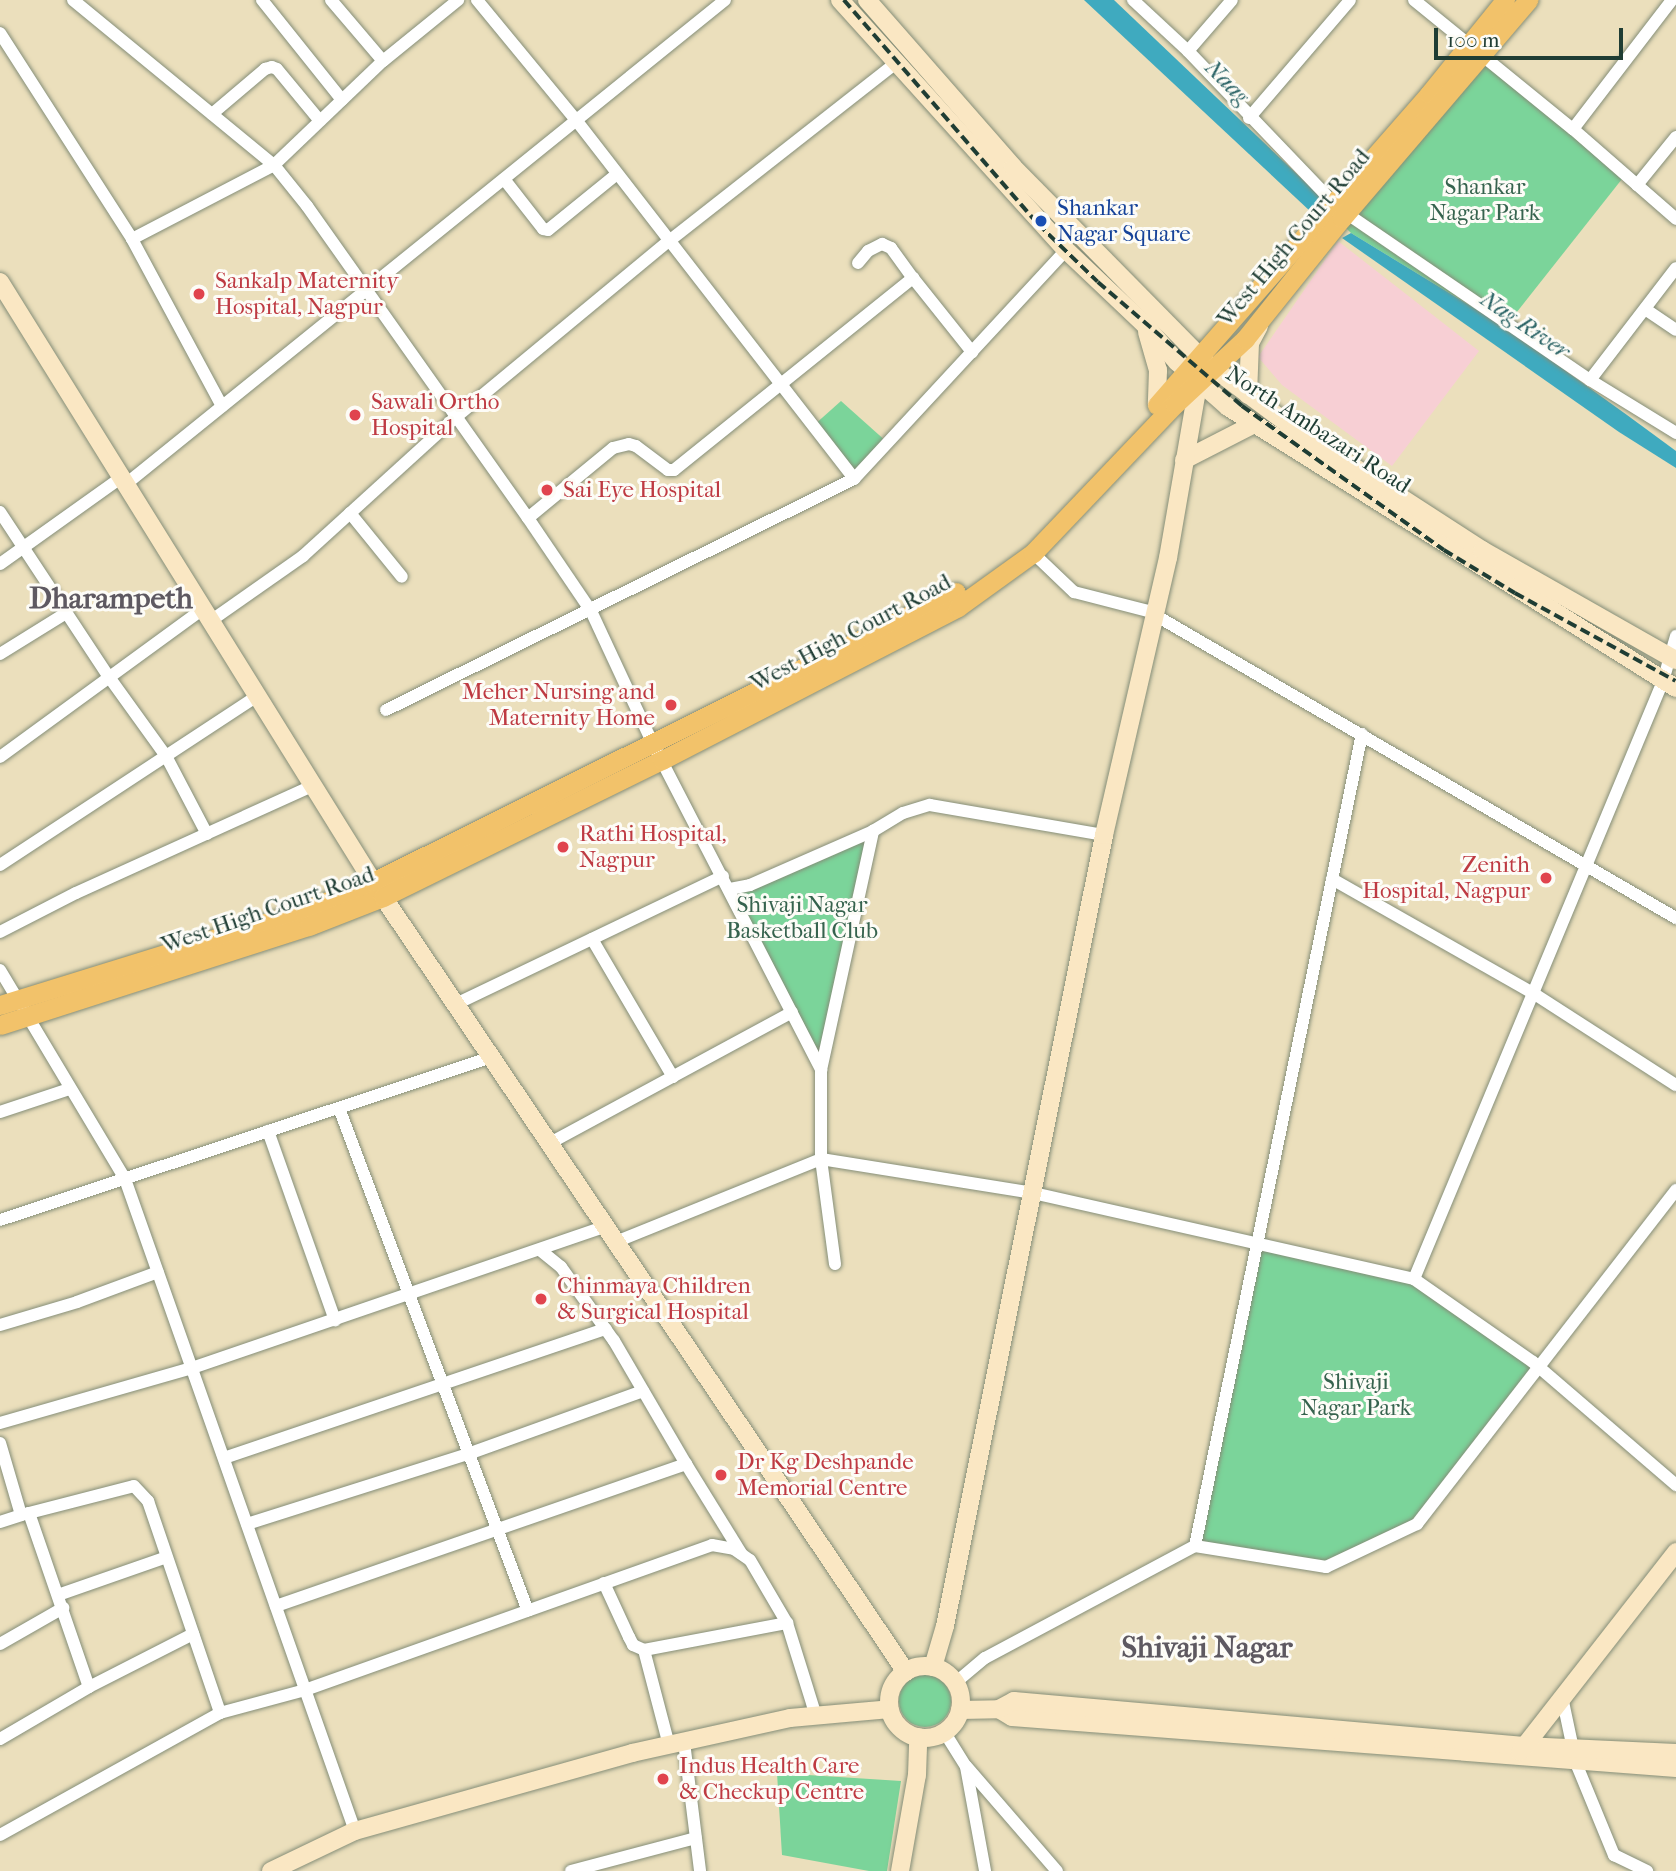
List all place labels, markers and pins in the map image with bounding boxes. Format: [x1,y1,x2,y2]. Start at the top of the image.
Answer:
place label: Shankar Nagar Square [1057,194,1191,248]
marker: Shankar Nagar Square [1031,211,1051,231]
place label: Sankalp Maternity Hospital, Nagpur [215,267,399,321]
marker: Sankalp Maternity Hospital, Nagpur [189,284,209,304]
place label: Sawali Ortho Hospital [371,388,499,442]
marker: Sawali Ortho Hospital [345,405,365,425]
place label: Sai Eye Hospital [563,476,721,504]
marker: Sai Eye Hospital [537,480,557,500]
place label: Meher Nursing and Maternity Home [462,678,655,732]
marker: Meher Nursing and Maternity Home [661,695,681,715]
place label: Rathi Hospital, Nagpur [579,820,727,874]
marker: Rathi Hospital, Nagpur [553,837,573,857]
place label: Zenith Hospital, Nagpur [1362,851,1530,905]
marker: Zenith Hospital, Nagpur [1536,868,1556,888]
place label: Chinmaya Children & Surgical Hospital [557,1272,751,1326]
marker: Chinmaya Children & Surgical Hospital [531,1289,551,1309]
place label: Dr Kg Deshpande Memorial Centre [737,1448,914,1502]
marker: Dr Kg Deshpande Memorial Centre [711,1465,731,1485]
place label: Indus Health Care & Checkup Centre [679,1752,864,1806]
marker: Indus Health Care & Checkup Centre [653,1769,673,1789]

